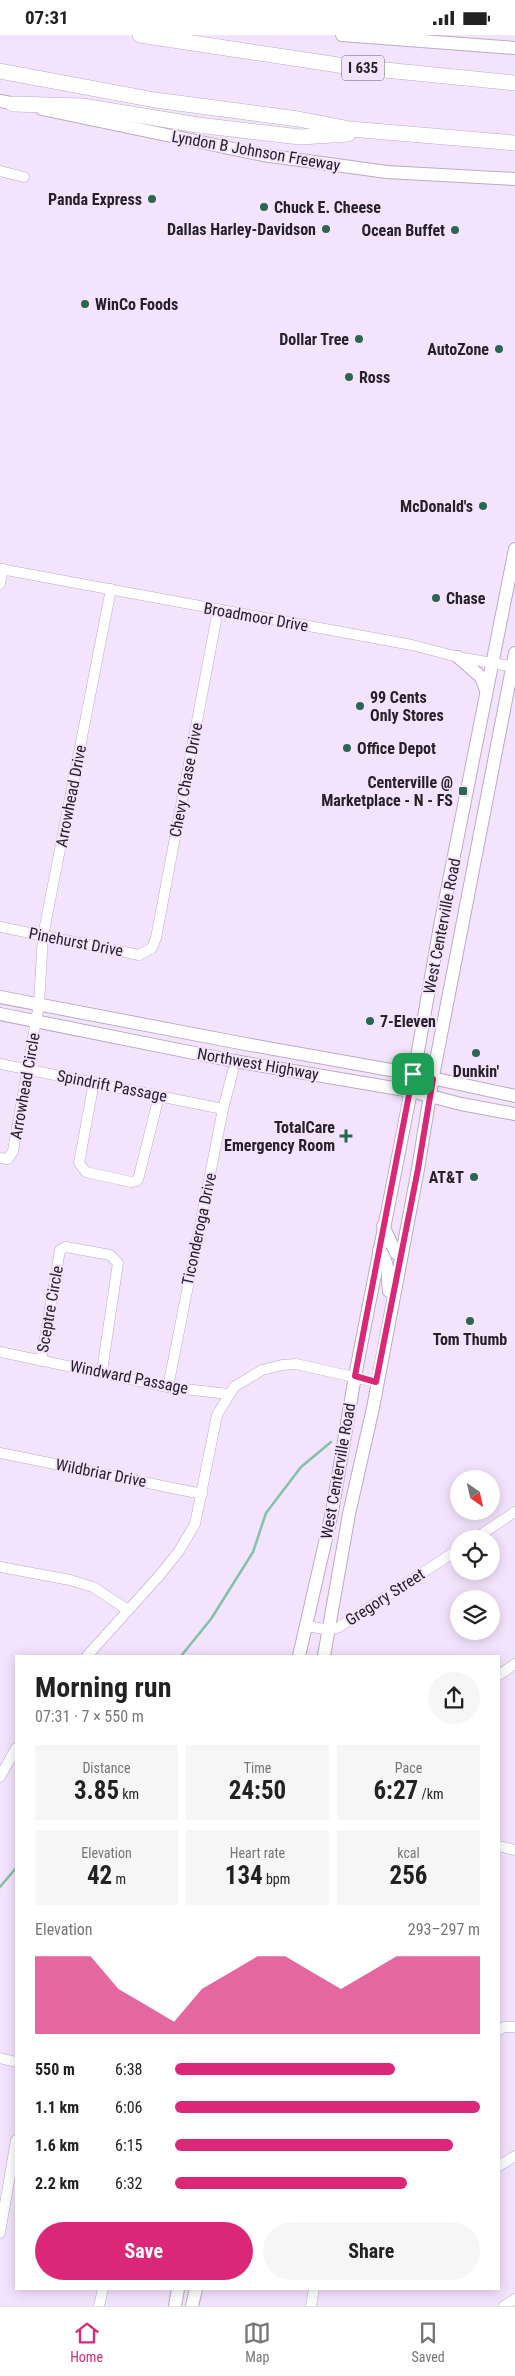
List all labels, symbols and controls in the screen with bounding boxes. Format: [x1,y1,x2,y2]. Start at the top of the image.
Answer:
text: 07:31 [25,6,69,29]
road number: I 635 [342,55,384,81]
street label: Lyndon B Johnson Freeway [170,127,342,175]
place label: Panda Express [48,190,142,209]
marker: Panda Express [146,193,158,205]
place label: Chuck E. Cheese [274,198,381,217]
marker: Chuck E. Cheese [258,201,270,213]
place label: Dallas Harley-Davidson [167,220,316,239]
place label: Ocean Buffet [362,221,445,240]
marker: Dallas Harley-Davidson [320,223,332,235]
marker: Ocean Buffet [449,224,461,236]
place label: WinCo Foods [95,295,178,314]
marker: WinCo Foods [79,298,91,310]
place label: Dollar Tree [279,330,349,349]
marker: Dollar Tree [353,333,365,345]
place label: AutoZone [427,340,489,359]
marker: AutoZone [493,343,505,355]
place label: Ross [359,368,390,387]
marker: Ross [343,371,355,383]
place label: McDonald's [400,497,473,516]
marker: McDonald's [477,500,489,512]
place label: Chase [446,589,486,608]
marker: Chase [430,592,442,604]
street label: Broadmoor Drive [202,598,310,636]
place label: 99 Cents Only Stores [370,688,444,725]
marker: 99 Cents Only Stores [354,700,366,712]
street label: Chevy Chase Drive [166,721,206,839]
place label: Office Depot [357,739,436,758]
marker: Office Depot [341,742,353,754]
street label: Arrowhead Drive [52,743,90,849]
place label: Centerville @ Marketplace - N - FS [321,773,453,810]
marker: Centerville @ Marketplace - N - FS [457,785,469,797]
street label: West Centerville Road [420,857,464,995]
street label: Pinehurst Drive [27,924,125,960]
place label: 7-Eleven [380,1012,436,1031]
marker: 7-Eleven [364,1015,376,1027]
street label: Arrowhead Circle [6,1031,44,1141]
street label: Northwest Highway [196,1044,321,1084]
marker: Dunkin' [470,1047,482,1059]
pin [392,1053,434,1095]
icon: arrive [399,1060,427,1088]
place label: Dunkin' [453,1062,500,1081]
street label: Spindrift Passage [55,1066,169,1106]
place label: TotalCare Emergency Room [224,1118,335,1155]
marker: TotalCare Emergency Room [339,1129,353,1143]
place label: AT&T [429,1168,464,1187]
street label: Ticonderoga Drive [178,1171,220,1287]
marker: AT&T [468,1171,480,1183]
street label: Sceptre Circle [33,1264,67,1354]
marker: Tom Thumb [464,1315,476,1327]
place label: Tom Thumb [433,1330,507,1349]
street label: Windward Passage [68,1356,190,1398]
street label: West Centerville Road [317,1401,359,1541]
street label: Wildbriar Drive [54,1455,148,1491]
north arrow [450,1470,500,1520]
map controls [450,1470,500,1640]
button: locate [450,1530,500,1580]
street label: Gregory Street [342,1564,428,1630]
button: layers [450,1590,500,1640]
text: Morning run [35,1671,171,1704]
button: share [428,1672,480,1724]
text: 07:31 · 7 × 550 m [35,1707,144,1726]
text: Distance [82,1760,131,1776]
text: Time [244,1760,271,1776]
text: Pace [395,1760,422,1776]
text: 3.85 [74,1776,119,1805]
text: 24:50 [229,1776,286,1805]
text: 6:27 [373,1776,418,1805]
text: km [119,1786,139,1802]
text: /km [418,1786,444,1802]
text: Elevation [81,1845,132,1861]
text: Heart rate [230,1845,285,1861]
text: kcal [397,1845,420,1861]
text: 42 [87,1861,112,1890]
text: 134 [225,1861,263,1890]
text: 256 [390,1861,427,1890]
text: m [112,1871,126,1887]
text: bpm [263,1871,290,1887]
text: Elevation [35,1920,93,1939]
text: 293–297 m [408,1920,480,1939]
text: 550 m [35,2060,75,2079]
text: 6:38 [115,2060,142,2079]
text: 1.1 km [35,2098,79,2117]
text: 6:06 [115,2098,142,2117]
text: 1.6 km [35,2136,79,2155]
text: 6:15 [115,2136,142,2155]
text: 2.2 km [35,2174,79,2193]
text: 6:32 [115,2174,142,2193]
button: Save [35,2222,253,2280]
button: Share [263,2222,480,2280]
tab: Home [70,2319,103,2365]
tab: Map [243,2319,271,2365]
tab: Saved [412,2319,445,2365]

